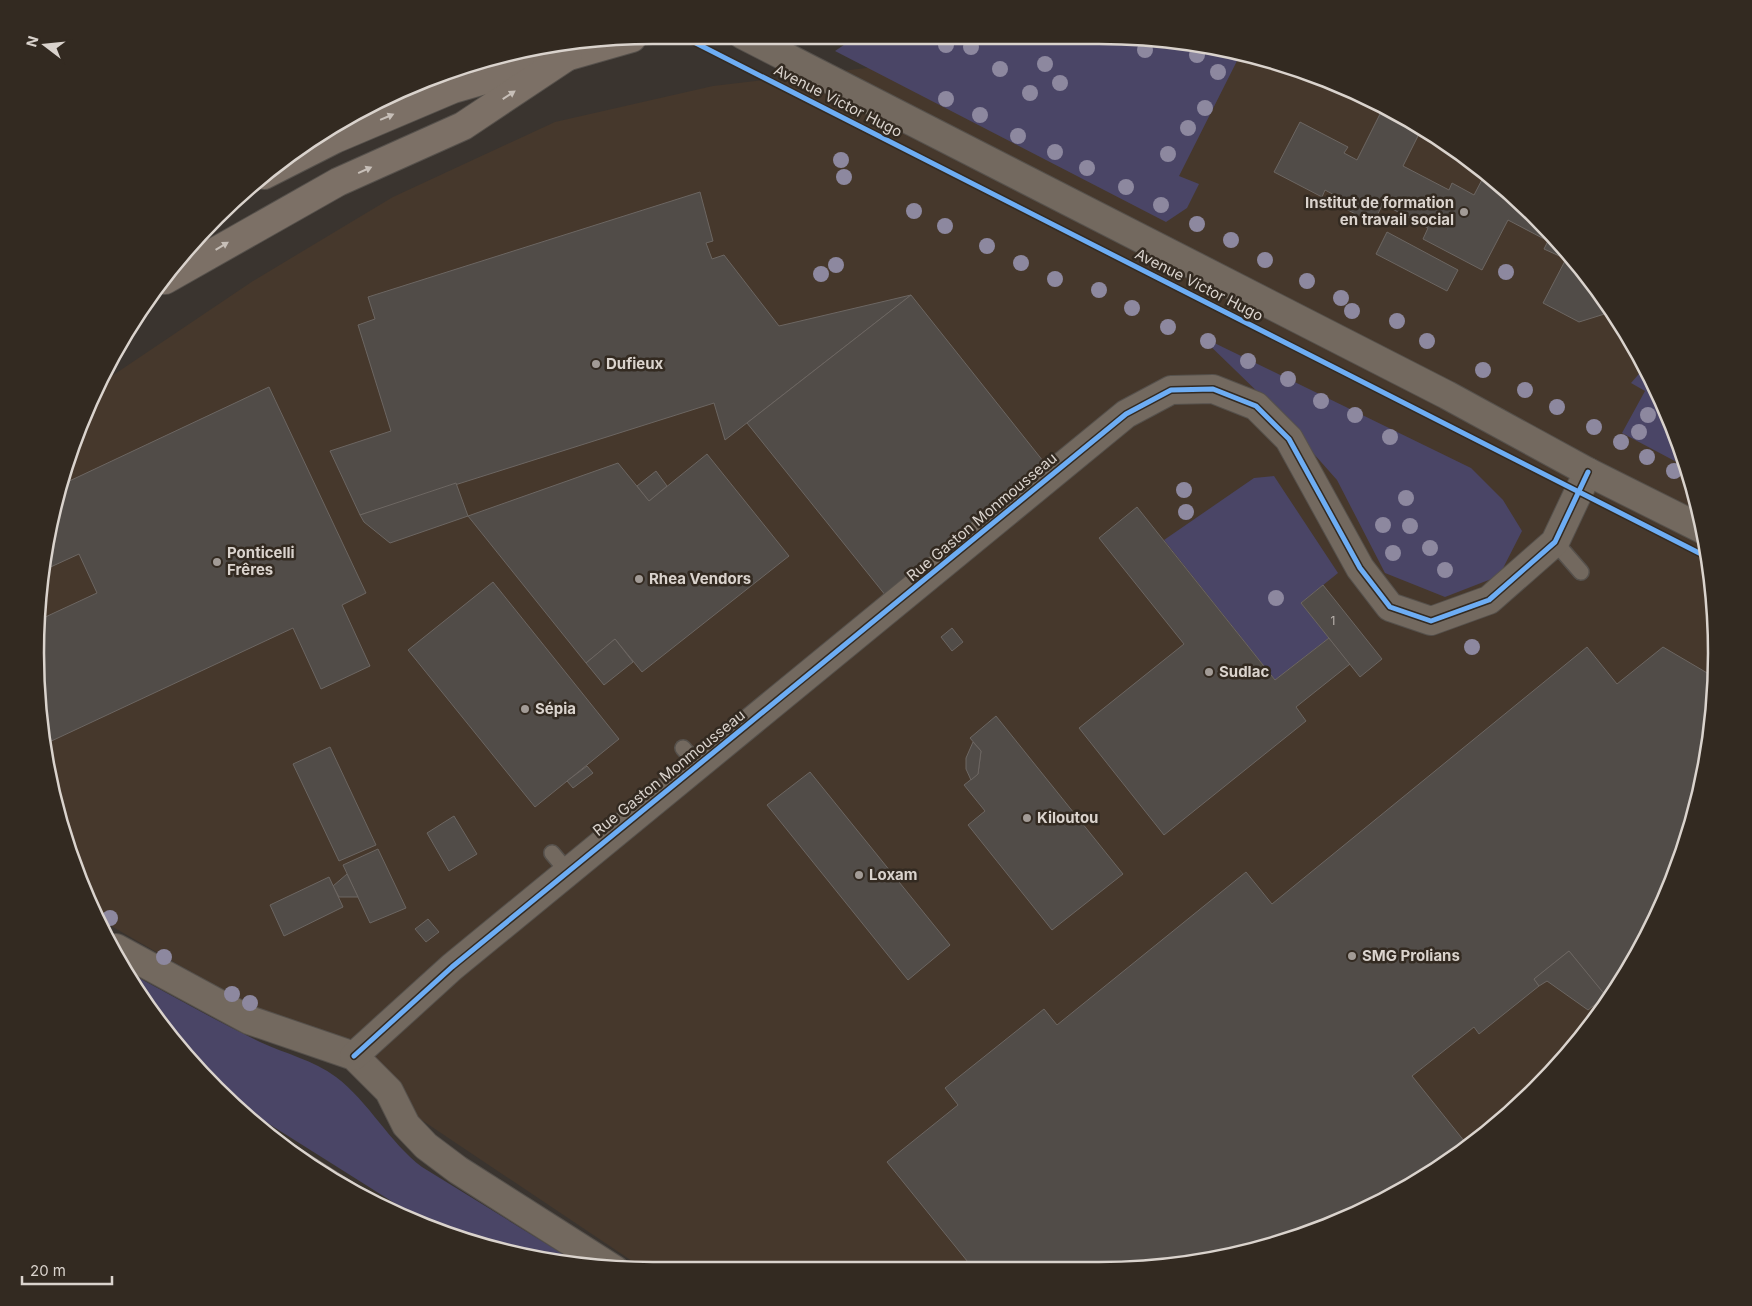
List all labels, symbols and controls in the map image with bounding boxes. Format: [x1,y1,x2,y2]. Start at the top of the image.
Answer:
north arrow [20,20,70,70]
text: N [22,34,42,49]
street label: Avenue Victor Hugo [771,60,905,141]
one-way arrow [503,90,516,100]
one-way arrow [380,113,395,120]
one-way arrow [358,165,372,173]
place label: Institut de formation en travail social [1305,193,1454,229]
marker: Institut de formation en travail social [1458,206,1470,218]
one-way arrow [216,242,229,251]
street label: Avenue Victor Hugo [1132,244,1266,325]
place label: Dufieux [606,354,664,373]
marker: Dufieux [590,358,602,370]
street label: Rue Gaston Monmousseau [903,448,1061,585]
place label: Ponticelli Frêres [227,543,295,579]
marker: Ponticelli Frêres [211,556,223,568]
place label: Rhea Vendors [649,569,751,588]
marker: Rhea Vendors [633,573,645,585]
house number: 1 [1331,613,1335,628]
place label: Sudlac [1219,662,1269,681]
marker: Sudlac [1203,666,1215,678]
place label: Sépia [535,699,576,718]
marker: Sépia [519,703,531,715]
street label: Rue Gaston Monmousseau [589,705,749,840]
place label: Kiloutou [1037,808,1098,827]
marker: Kiloutou [1021,812,1033,824]
place label: Loxam [869,865,917,884]
marker: Loxam [853,869,865,881]
place label: SMG Prolians [1362,946,1460,965]
marker: SMG Prolians [1346,950,1358,962]
scale bar [22,1254,112,1286]
text: 20 m [30,1261,66,1280]

